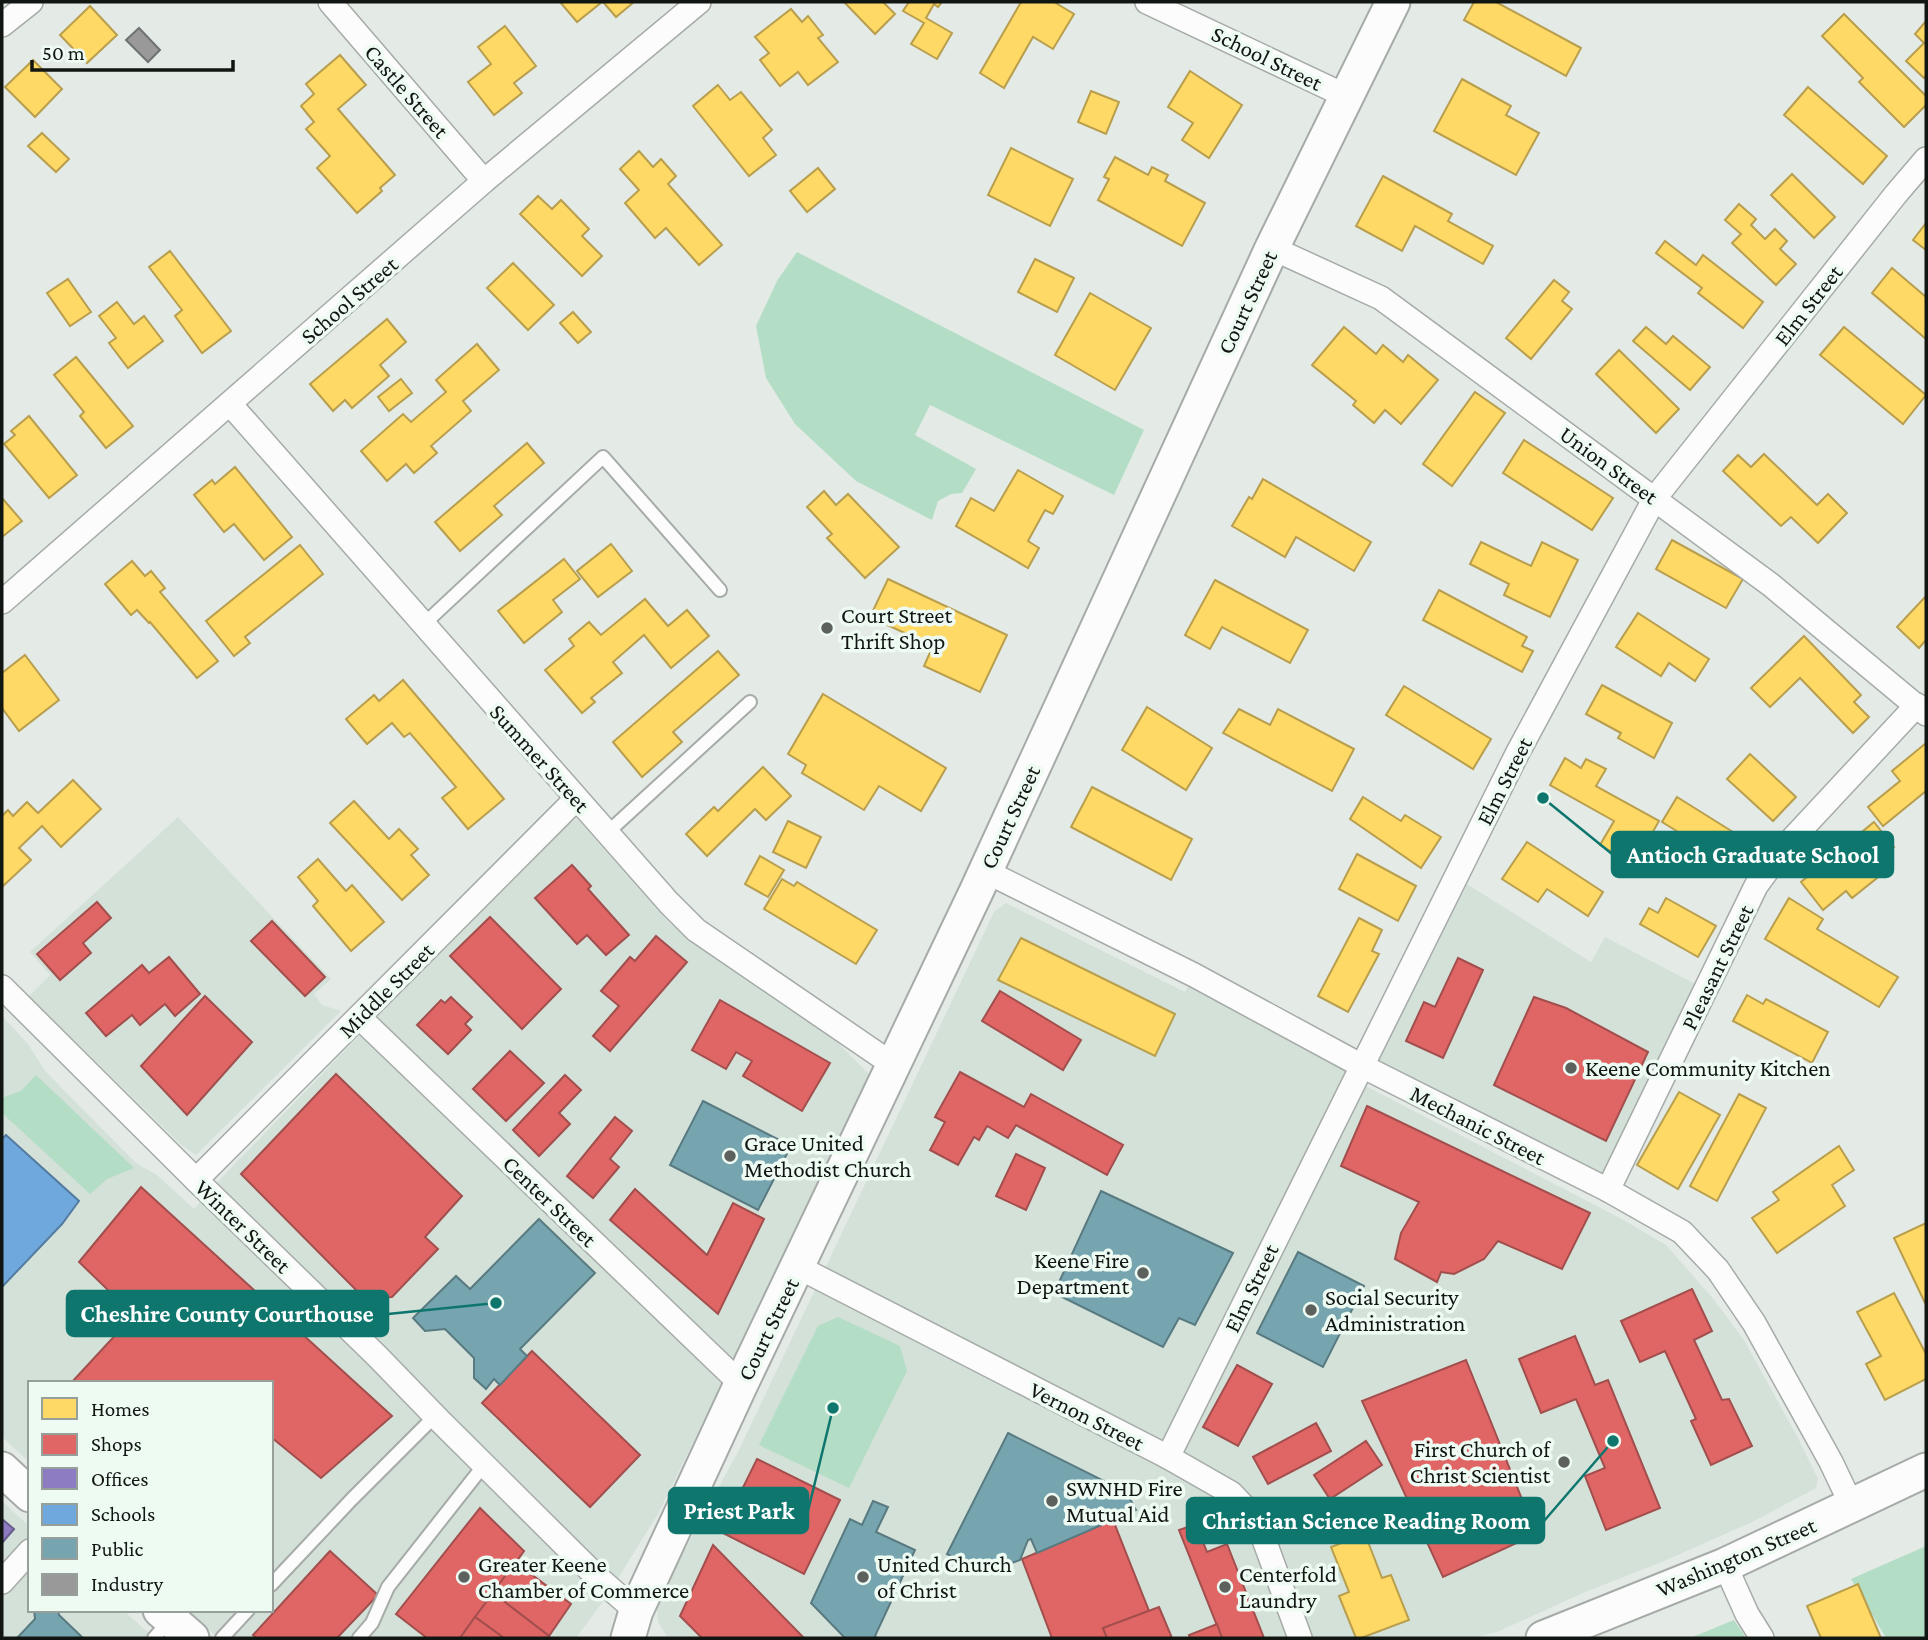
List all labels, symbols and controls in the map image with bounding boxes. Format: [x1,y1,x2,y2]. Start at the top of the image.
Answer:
street label: School Street [1208,20,1327,96]
scale bar [32,28,233,72]
street label: Castle Street [359,39,455,143]
text: 50 m [42,41,85,65]
street label: Court Street [1212,246,1282,358]
street label: School Street [295,251,403,349]
street label: Elm Street [1768,259,1848,351]
street label: Union Street [1555,421,1664,510]
place label: Court Street Thrift Shop [841,602,952,654]
marker: Court Street Thrift Shop [819,620,835,636]
street label: Summer Street [485,699,596,818]
street label: Elm Street [1471,732,1537,829]
street label: Court Street [975,761,1045,873]
callout: Antioch Graduate School [1612,832,1893,877]
text: Antioch Graduate School [1626,841,1879,868]
street label: Pleasant Street [1675,900,1759,1034]
street label: Middle Street [333,937,439,1043]
place label: Keene Community Kitchen [1585,1055,1831,1081]
marker: Keene Community Kitchen [1563,1060,1579,1076]
street label: Mechanic Street [1406,1080,1550,1170]
place label: Grace United Methodist Church [744,1130,911,1182]
marker: Grace United Methodist Church [722,1148,738,1164]
street label: Center Street [498,1150,602,1252]
street label: Winter Street [190,1174,297,1278]
street label: Elm Street [1218,1239,1284,1336]
place label: Keene Fire Department [1017,1247,1129,1299]
marker: Keene Fire Department [1135,1265,1151,1281]
street label: Court Street [732,1273,804,1385]
place label: Social Security Administration [1325,1284,1465,1336]
callout: Cheshire County Courthouse [67,1291,388,1336]
text: Cheshire County Courthouse [80,1300,374,1327]
marker: Social Security Administration [1303,1302,1319,1318]
street label: Vernon Street [1026,1376,1149,1456]
legend [28,1381,273,1612]
text: Homes [91,1397,150,1421]
text: Shops [91,1432,142,1456]
place label: First Church of Christ Scientist [1410,1436,1551,1488]
marker: First Church of Christ Scientist [1556,1454,1572,1470]
text: Offices [91,1467,149,1491]
place label: SWNHD Fire Mutual Aid [1066,1475,1183,1527]
callout: Priest Park [669,1488,808,1533]
marker: SWNHD Fire Mutual Aid [1044,1493,1060,1509]
text: Priest Park [683,1497,796,1524]
callout: Christian Science Reading Room [1187,1498,1544,1543]
text: Schools [91,1502,155,1526]
text: Christian Science Reading Room [1202,1507,1531,1534]
street label: Washington Street [1652,1511,1820,1602]
text: Public [91,1537,143,1561]
place label: Greater Keene Chamber of Commerce [478,1551,689,1603]
place label: United Church of Christ [877,1551,1012,1603]
place label: Centerfold Laundry [1239,1561,1337,1613]
marker: Greater Keene Chamber of Commerce [456,1569,472,1585]
marker: United Church of Christ [855,1569,871,1585]
text: Industry [91,1572,164,1596]
marker: Centerfold Laundry [1217,1579,1233,1595]

